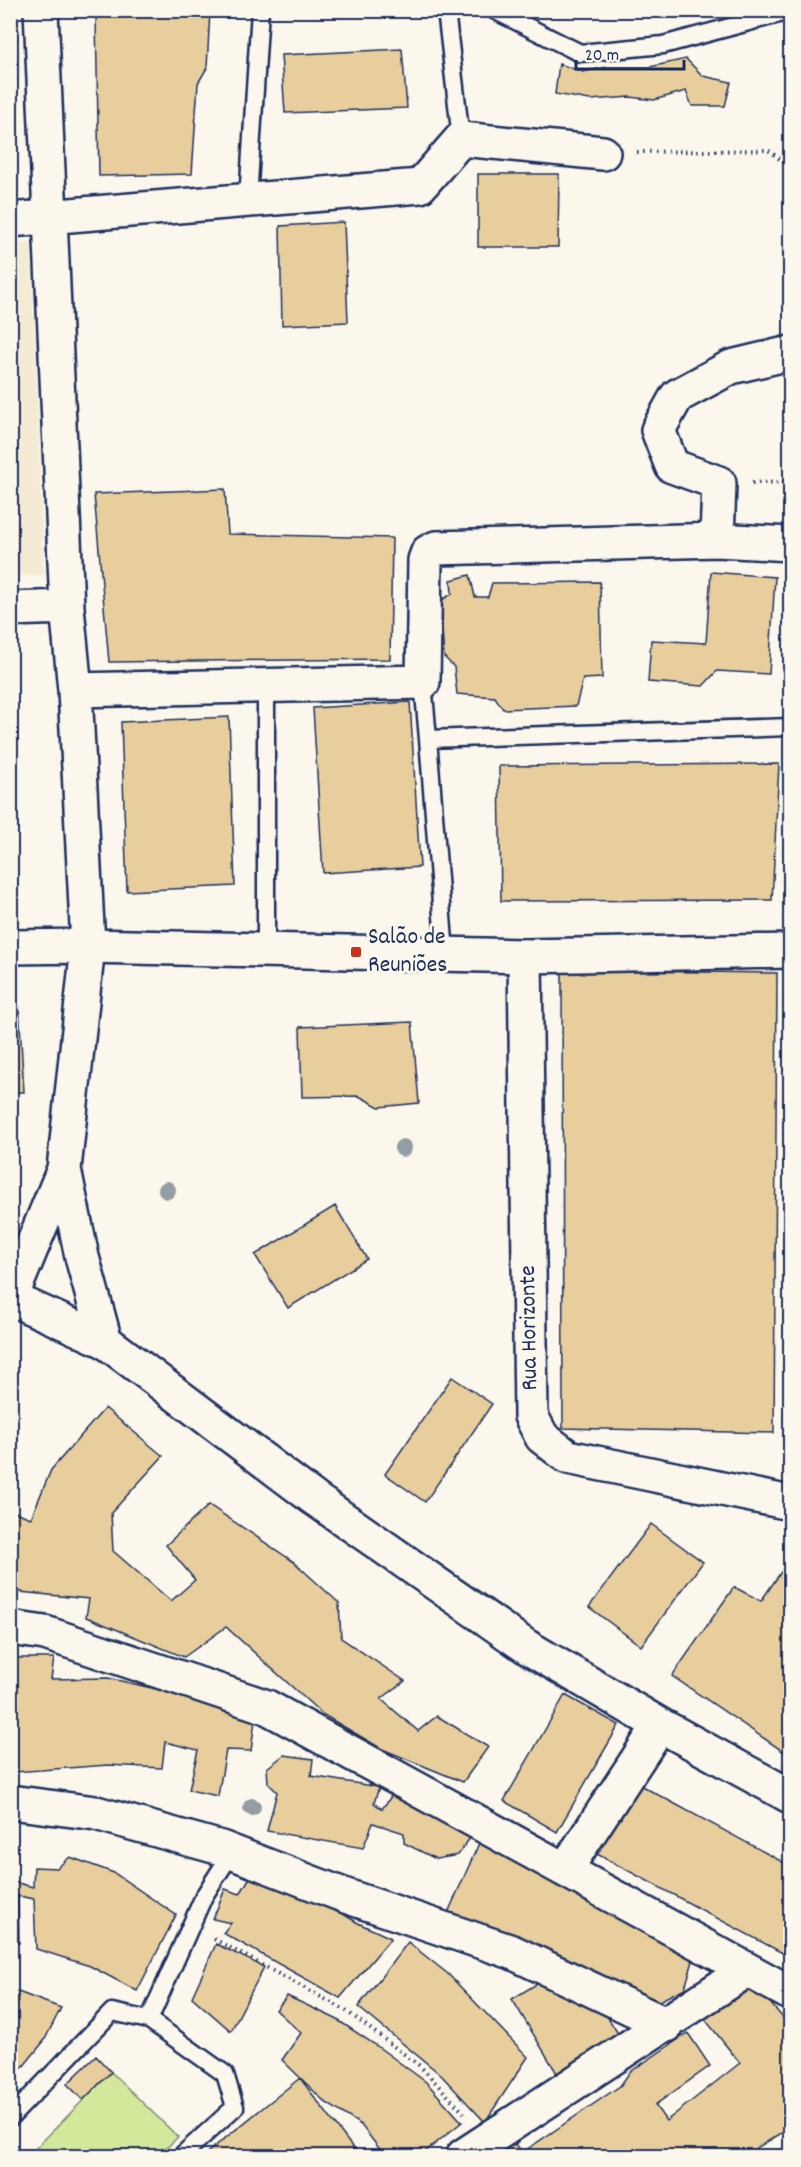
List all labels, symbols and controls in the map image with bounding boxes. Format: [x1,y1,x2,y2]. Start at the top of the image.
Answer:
scale bar [576,33,684,71]
text: 20 m [585,44,619,69]
place label: Salão de Reuniões [368,921,447,983]
marker: Salão de Reuniões [349,945,363,959]
street label: Rua Horizonte [512,1265,548,1391]

